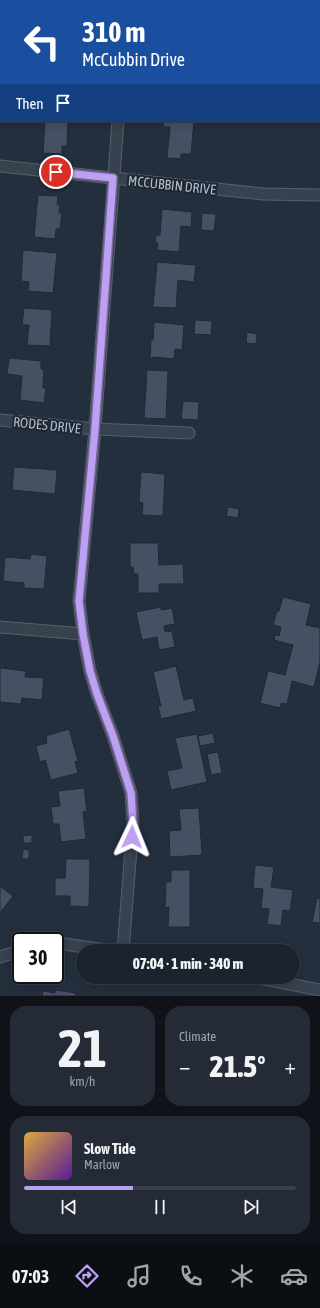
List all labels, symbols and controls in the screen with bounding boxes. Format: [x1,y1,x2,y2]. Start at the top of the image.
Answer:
icon: left [16,16,68,68]
text: 310 m [82,16,145,48]
text: McCubbin Drive [82,49,185,70]
icon: arrive [52,92,74,114]
text: Then [16,95,44,112]
pin [39,155,73,189]
icon: arrive [45,161,67,183]
street label: MCCUBBIN DRIVE [127,172,217,198]
street label: RODES DRIVE [12,413,82,437]
position arrow [111,816,153,858]
speed limit sign: 30 [12,932,64,984]
text: 07:04 · 1 min · 340 m [133,955,243,972]
text: 21 [58,1018,107,1078]
text: Climate [179,1029,216,1044]
text: 21.5° [210,1049,265,1083]
text: − [179,1053,190,1079]
text: + [285,1053,296,1079]
text: km/h [70,1074,95,1089]
text: Slow Tide [84,1140,136,1157]
text: Marlow [84,1157,120,1172]
icon: previous [58,1196,80,1218]
icon: pause [149,1196,171,1218]
icon: next [240,1196,262,1218]
icon: directions [73,1262,101,1290]
icon: music [125,1262,153,1290]
icon: phone [177,1262,205,1290]
icon: climate [228,1262,256,1290]
icon: car [280,1262,308,1290]
text: 07:03 [12,1266,49,1287]

